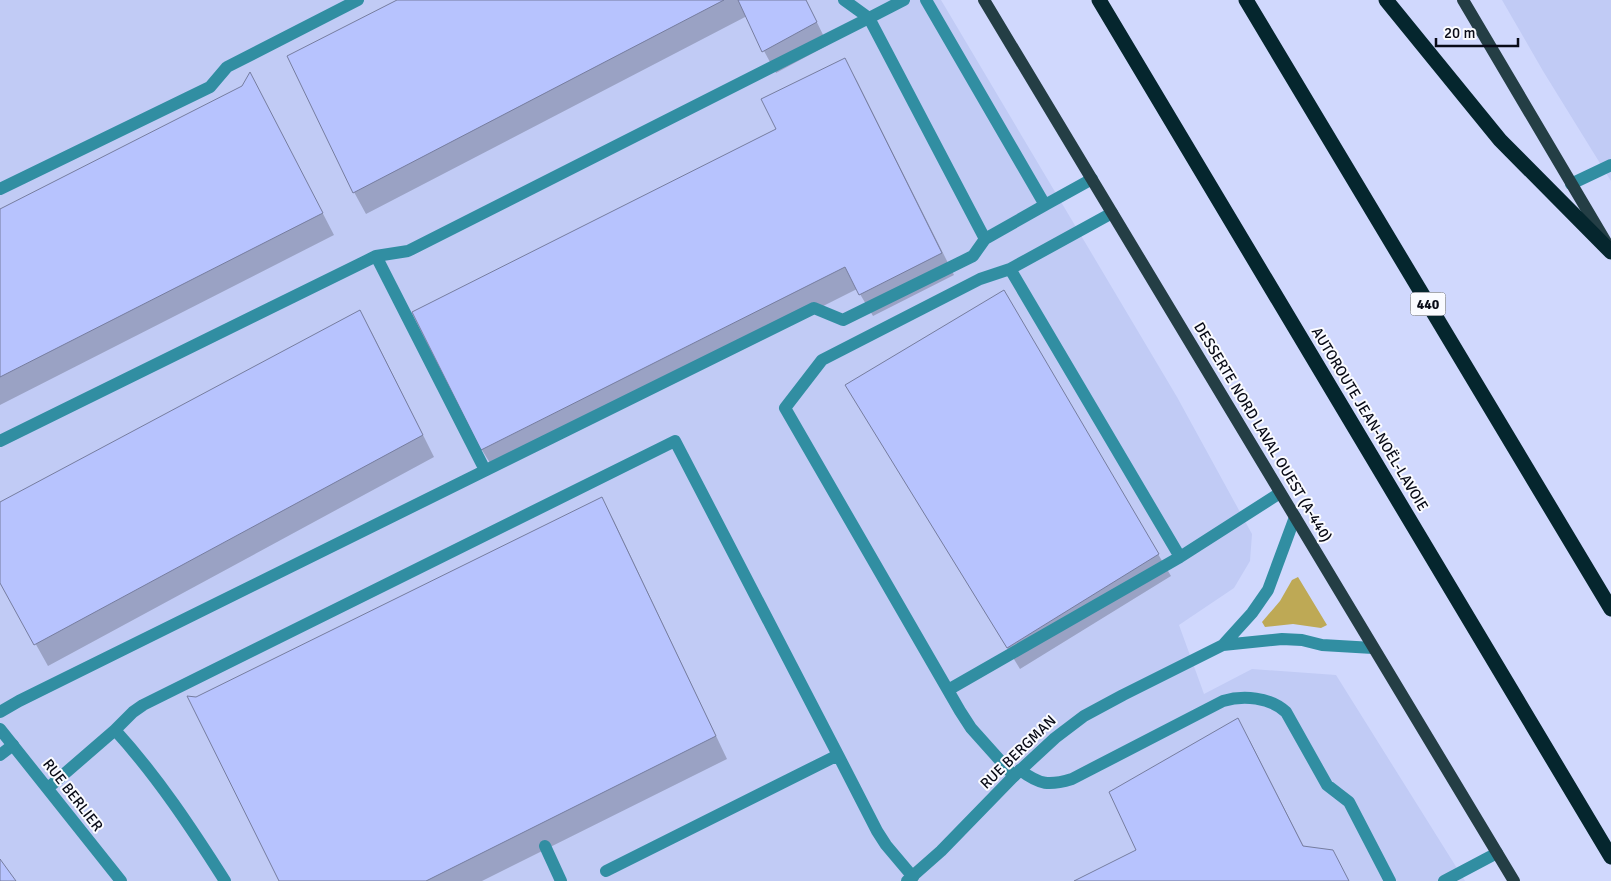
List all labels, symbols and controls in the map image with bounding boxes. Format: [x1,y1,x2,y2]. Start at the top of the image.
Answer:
scale bar [1436,15,1518,47]
text: 20 m [1444,24,1475,42]
road number: 440 [1410,292,1446,316]
street label: DESSERTE NORD LAVAL OUEST (A-440) [1190,319,1336,545]
street label: AUTOROUTE JEAN-NOËL-LAVOIE [1308,324,1432,514]
street label: RUE BERGMAN [976,711,1060,793]
street label: RUE BERLIER [39,755,107,835]

